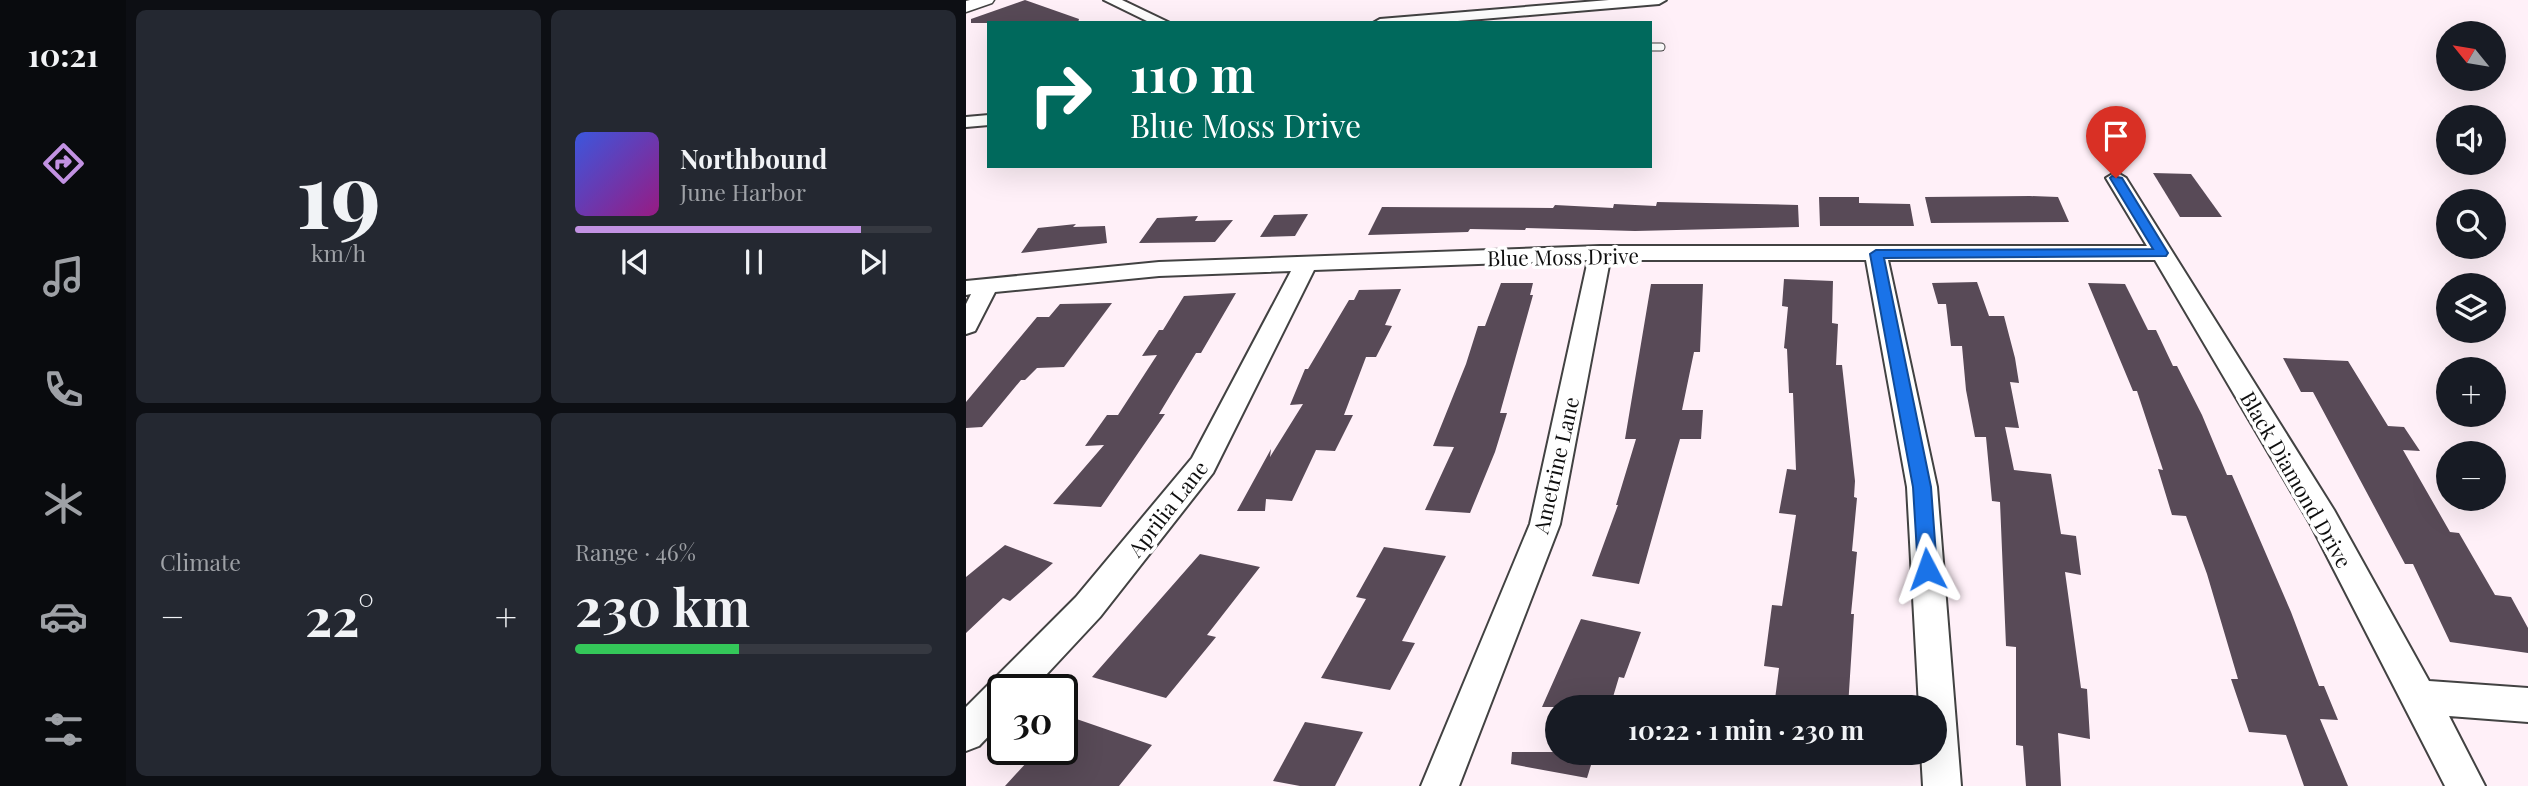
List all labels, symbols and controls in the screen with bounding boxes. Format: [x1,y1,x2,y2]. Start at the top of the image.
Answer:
north arrow [2436,21,2506,91]
map controls [2436,21,2506,511]
text: 10:21 [27,32,99,75]
text: 110 m [1130,40,1255,105]
icon: right [1015,49,1106,140]
text: Blue Moss Drive [1130,103,1361,146]
button: sound [2436,105,2506,175]
pin [2086,106,2146,178]
icon: arrive [2097,117,2135,155]
text: 19 [296,131,381,252]
icon: directions [39,139,88,188]
text: Northbound [680,141,827,176]
text: June Harbor [680,176,806,207]
button: search [2436,189,2506,259]
text: km/h [311,237,366,268]
street label: Blue Moss Drive [1487,241,1639,271]
icon: previous [616,243,654,281]
icon: pause [735,243,773,281]
icon: next [854,243,892,281]
icon: music [39,252,88,301]
button: layers [2436,273,2506,343]
button: + [2436,357,2506,427]
icon: phone [39,365,88,414]
street label: Black Diamond Drive [2235,386,2359,572]
street label: Ametrine Lane [1525,394,1584,537]
button: − [2436,441,2506,511]
street label: Aprilia Lane [1120,454,1213,563]
icon: climate [39,479,88,528]
position arrow [1890,532,1964,606]
text: Range · 46% [575,536,696,567]
text: Climate [160,546,241,577]
text: 230 km [575,571,750,640]
text: 22° [305,581,374,650]
text: − [160,590,185,641]
text: + [495,590,517,641]
icon: car [39,592,88,641]
speed limit sign: 30 [987,674,1078,765]
icon: filters [39,705,88,754]
text: 10:22 · 1 min · 230 m [1628,712,1864,747]

